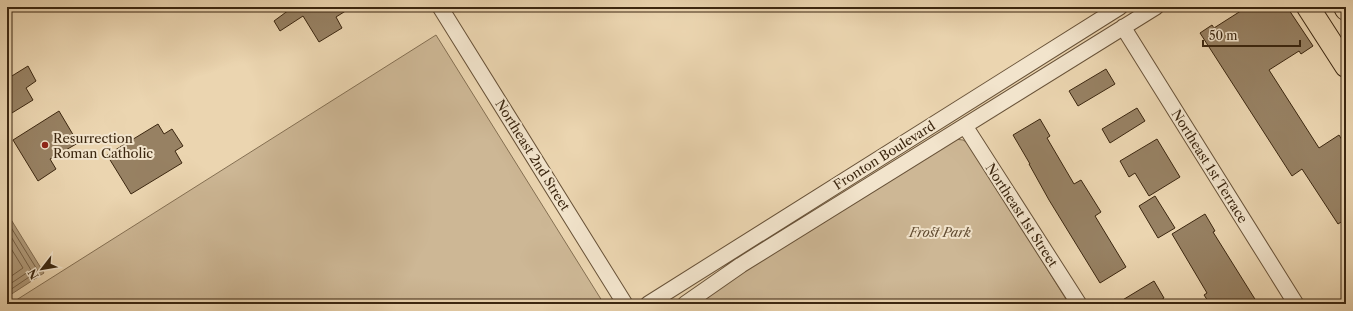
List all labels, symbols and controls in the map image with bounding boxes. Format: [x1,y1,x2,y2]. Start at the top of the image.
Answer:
scale bar [1203,22,1300,48]
text: 50 m [1209,28,1238,43]
street label: Northeast 2nd Street [492,96,574,214]
street label: Northeast 1st Terrace [1169,106,1251,226]
street label: Fronton Boulevard [830,117,938,193]
place label: Resurrection Roman Catholic [53,130,153,161]
marker: Resurrection Roman Catholic [40,140,50,150]
street label: Northeast 1st Street [983,160,1062,270]
park label: Frost Park [908,224,971,240]
north arrow [22,249,62,289]
text: N [25,266,42,282]

